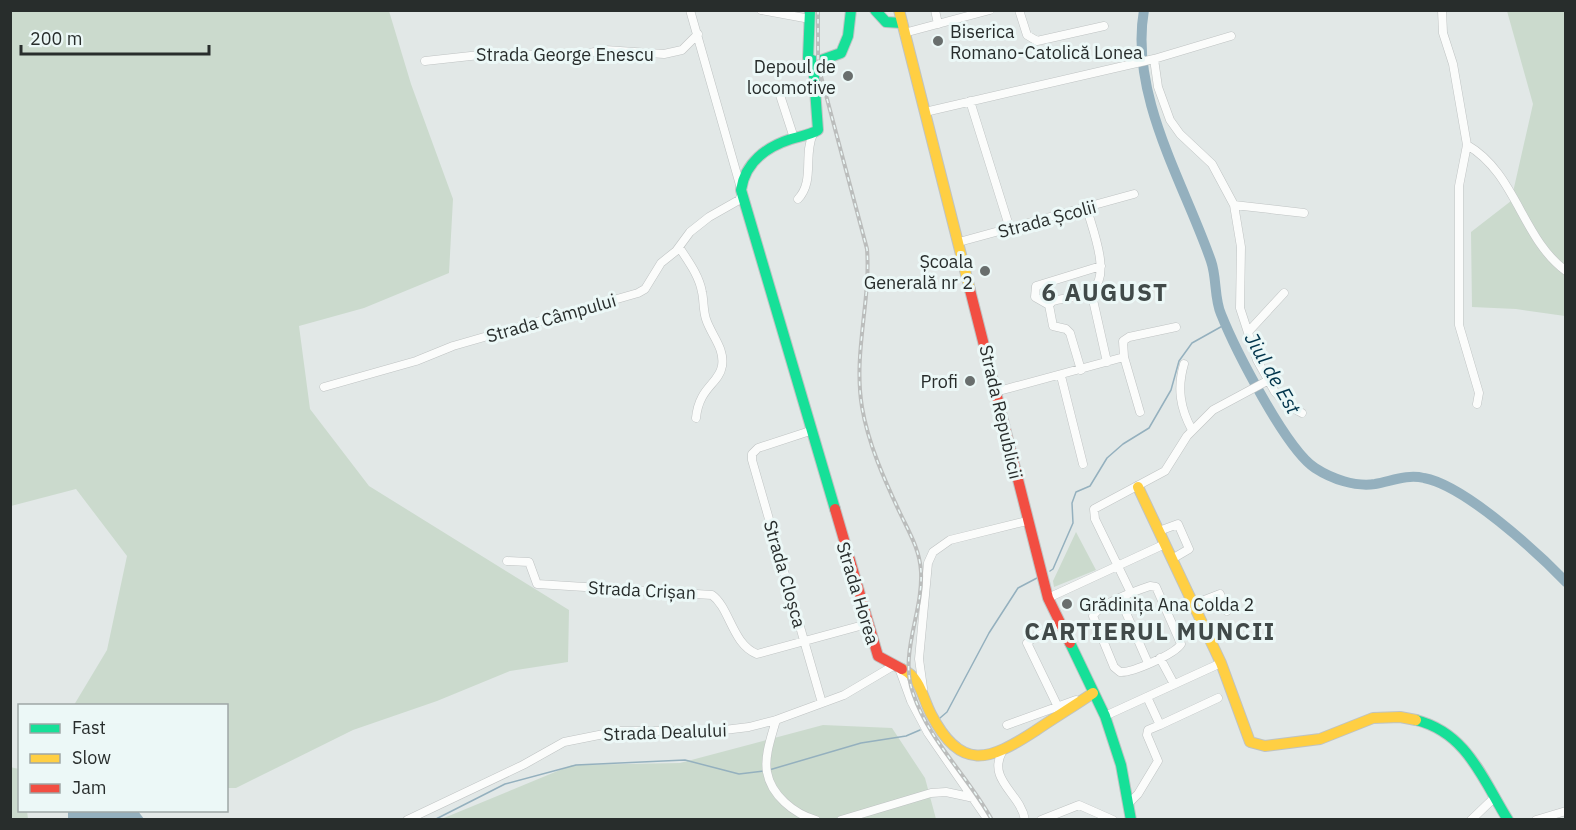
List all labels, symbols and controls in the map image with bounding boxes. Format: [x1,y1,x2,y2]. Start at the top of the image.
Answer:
scale bar [21,18,208,56]
place label: Biserica Romano-Catolică Lonea [950,20,1143,64]
text: 200 m [30,27,82,50]
marker: Biserica Romano-Catolică Lonea [931,34,945,48]
street label: Strada George Enescu [476,43,654,66]
place label: Depoul de locomotive [747,55,836,99]
marker: Depoul de locomotive [841,69,855,83]
street label: Strada Școlii [995,195,1099,243]
place label: Școala Generală nr 2 [864,250,973,294]
marker: Școala Generală nr 2 [978,264,992,278]
district label: 6 AUGUST [1042,276,1168,308]
street label: Strada Câmpului [483,288,619,348]
water label: Jiul de Est [1239,327,1307,419]
street label: Strada Republicii [974,343,1028,481]
place label: Profi [921,370,958,393]
marker: Profi [963,374,977,388]
street label: Strada Cloșca [759,518,811,631]
street label: Strada Horea [831,539,885,647]
street label: Strada Crișan [587,576,697,604]
place label: Grădinița Ana Colda 2 [1079,593,1254,616]
marker: Grădinița Ana Colda 2 [1060,597,1074,611]
district label: CARTIERUL MUNCII [1024,615,1276,647]
legend [18,704,228,812]
text: Fast [72,716,106,739]
street label: Strada Dealului [603,718,727,746]
text: Slow [72,746,111,769]
text: Jam [72,776,107,799]

